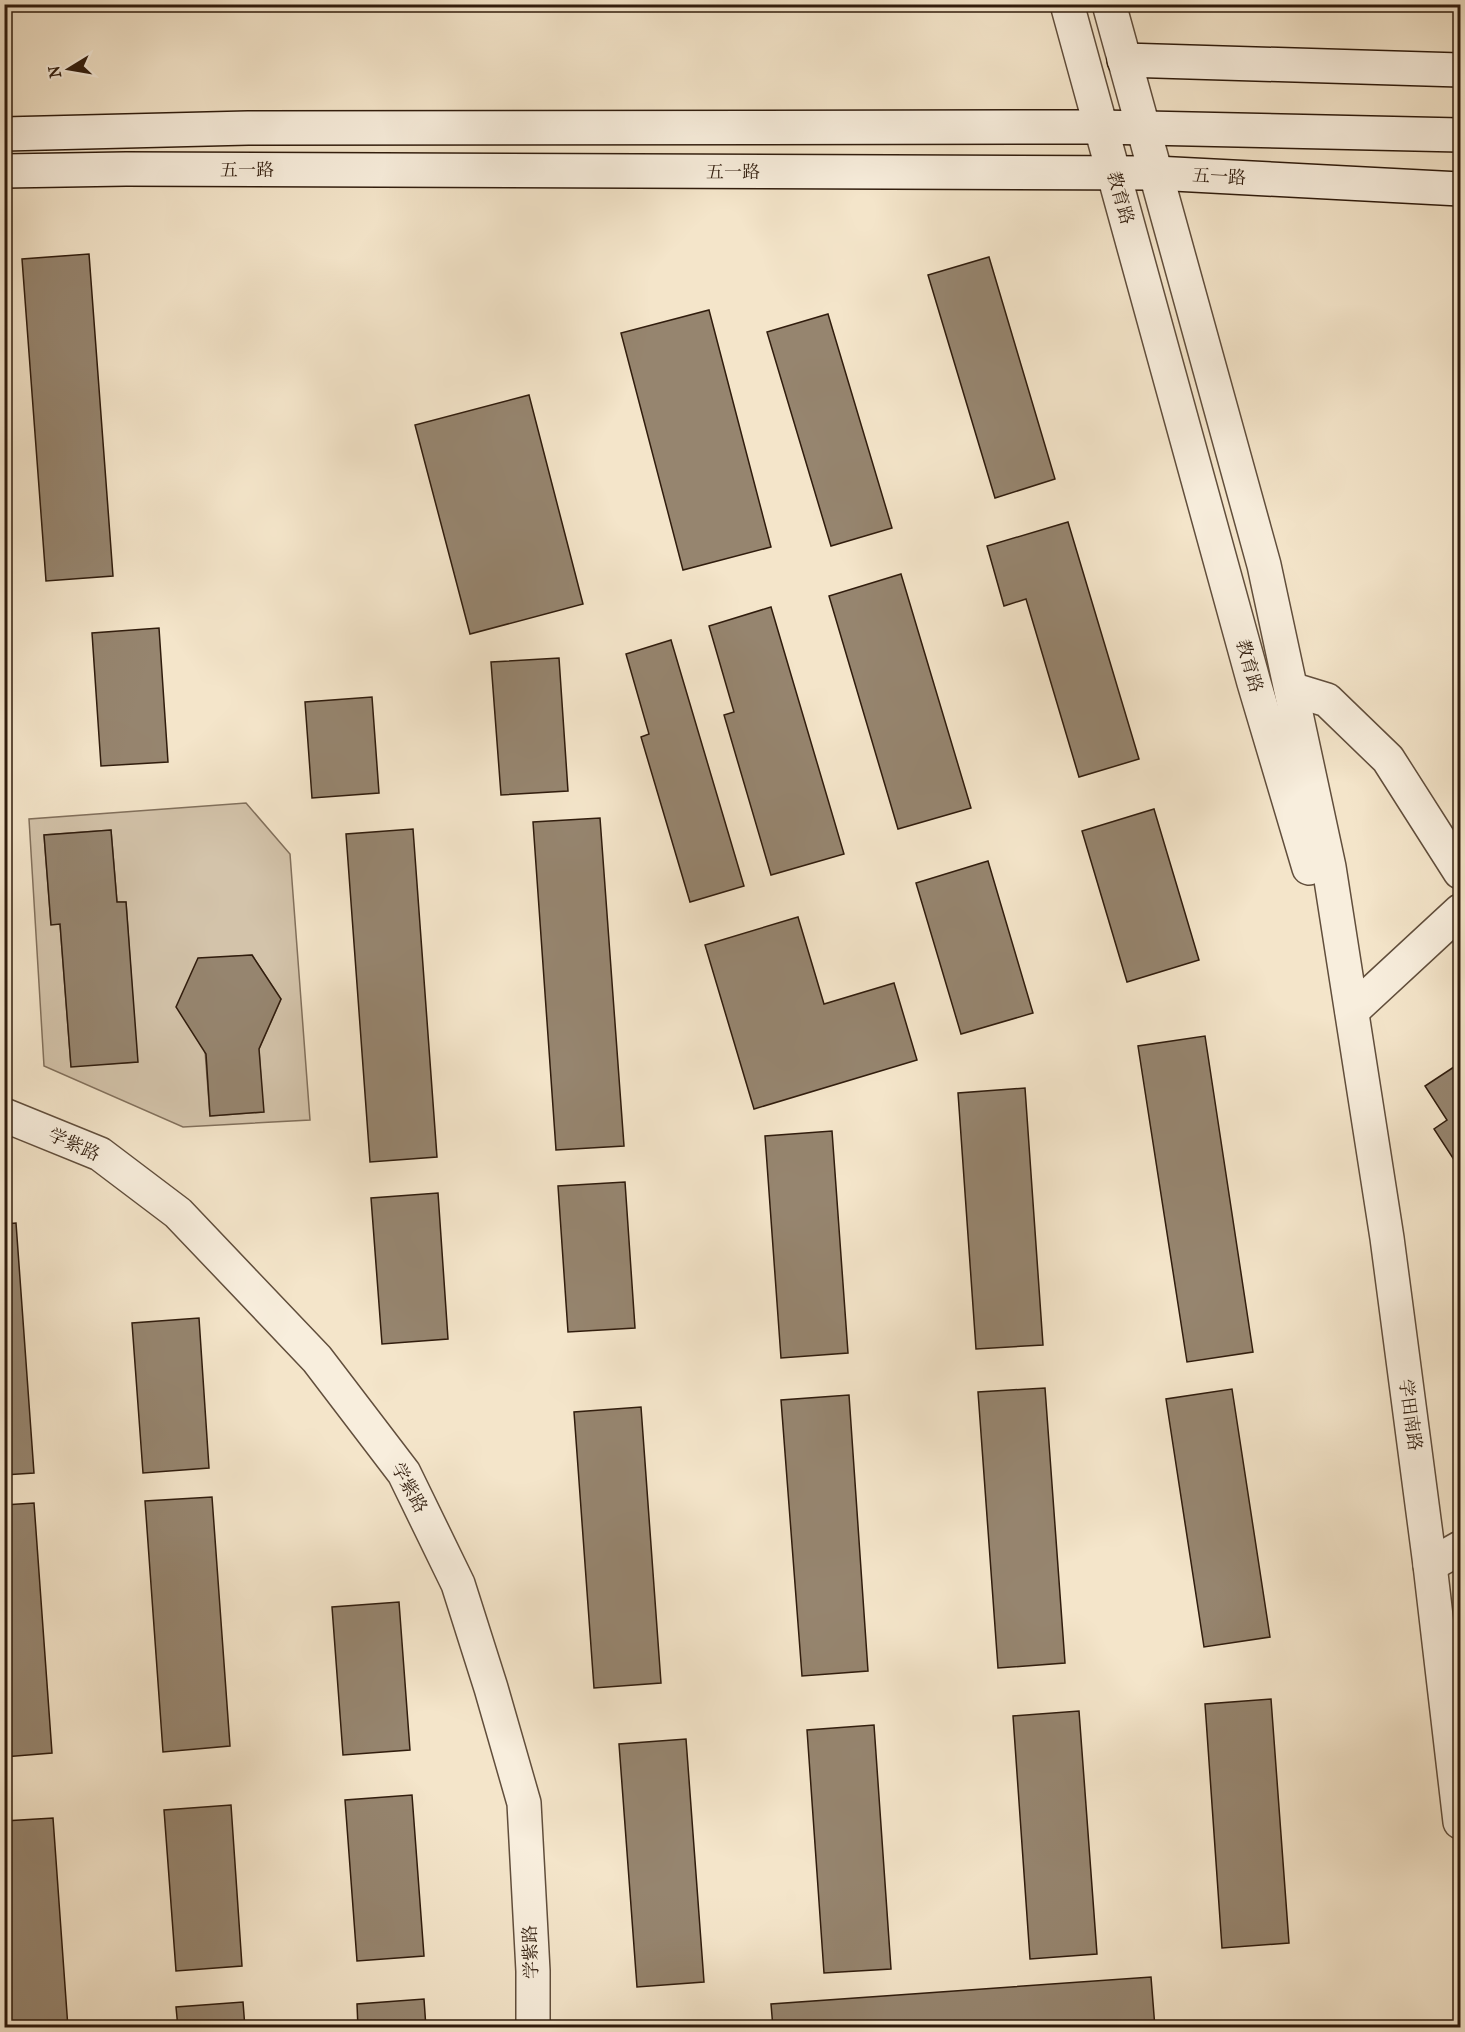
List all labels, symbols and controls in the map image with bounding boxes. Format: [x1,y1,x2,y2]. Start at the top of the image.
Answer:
north arrow [39,39,99,99]
text: N [44,63,65,80]
street label: 五一路 [220,160,274,181]
street label: 五一路 [706,162,760,183]
street label: 五一路 [1191,165,1247,189]
street label: 教育路 [1102,169,1138,227]
street label: 教育路 [1231,637,1267,695]
street label: 学紫路 [45,1124,103,1166]
street label: 学田南路 [1395,1378,1425,1452]
street label: 学紫路 [387,1459,431,1517]
street label: 学紫路 [520,1925,542,1979]

